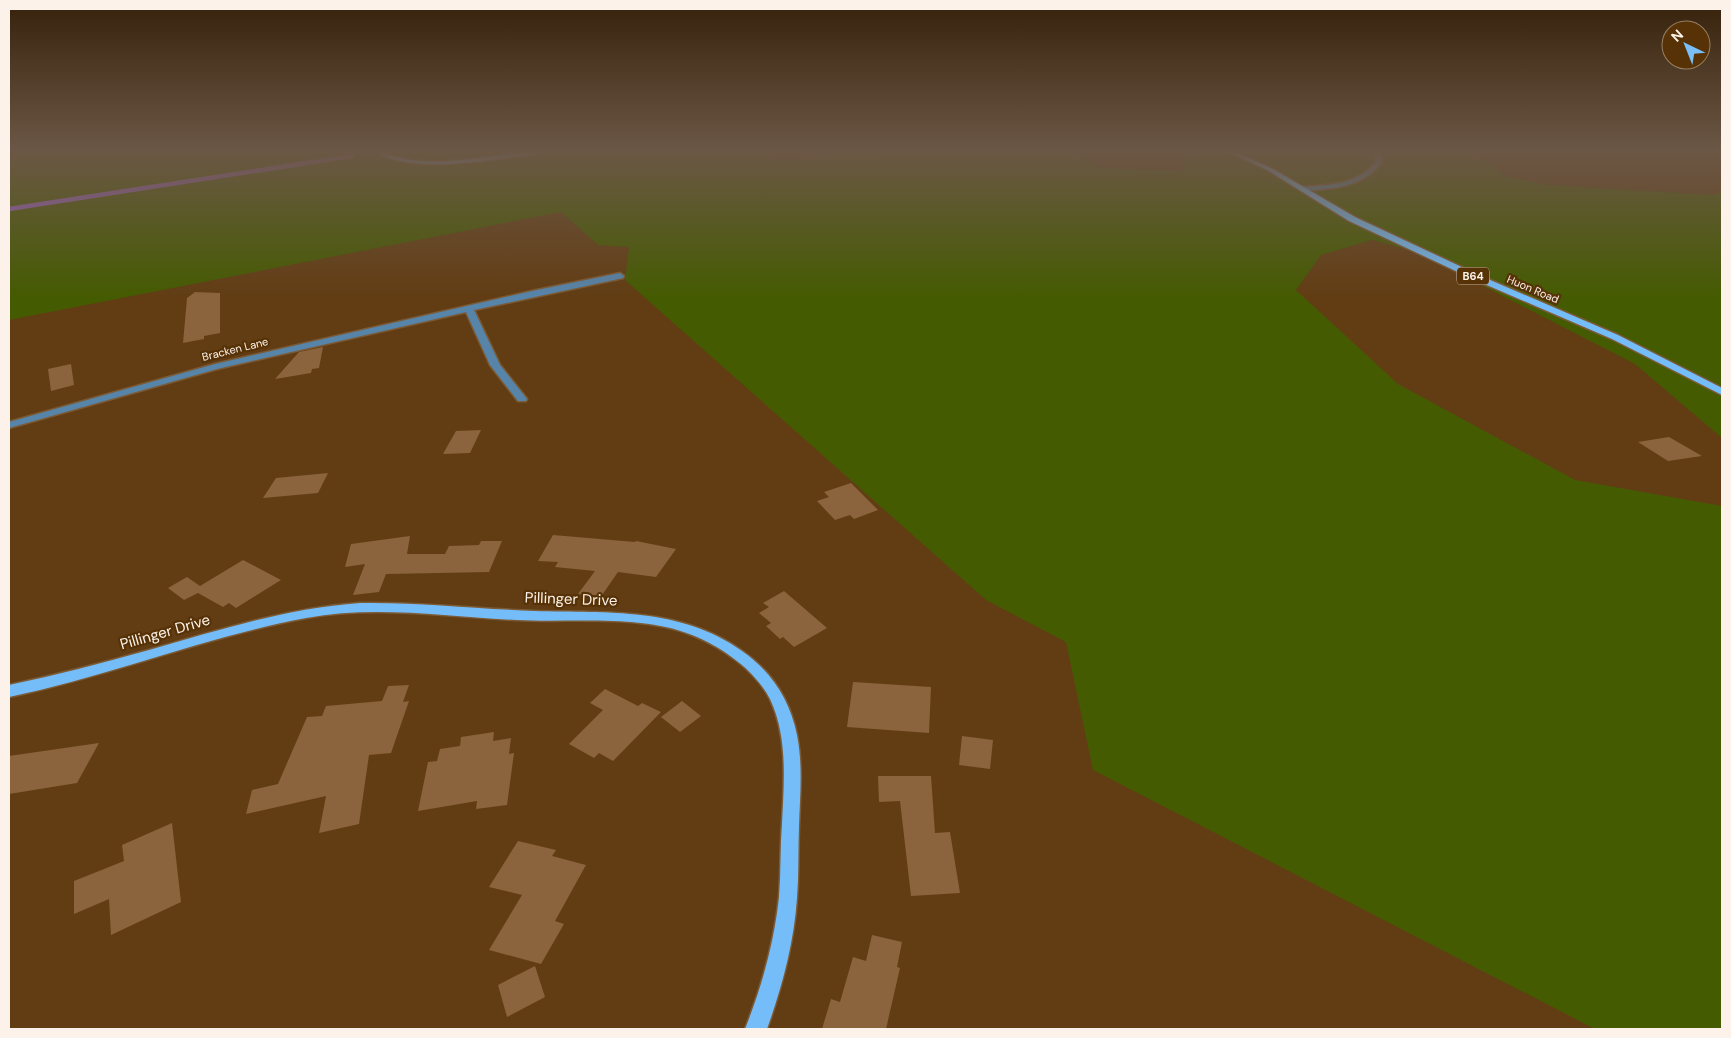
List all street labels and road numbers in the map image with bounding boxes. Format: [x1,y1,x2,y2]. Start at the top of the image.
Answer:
road number: B64 [1457,268,1489,284]
street label: Huon Road [1505,272,1561,306]
street label: Bracken Lane [200,334,270,364]
street label: Pillinger Drive [524,587,618,611]
street label: Pillinger Drive [118,610,212,654]

